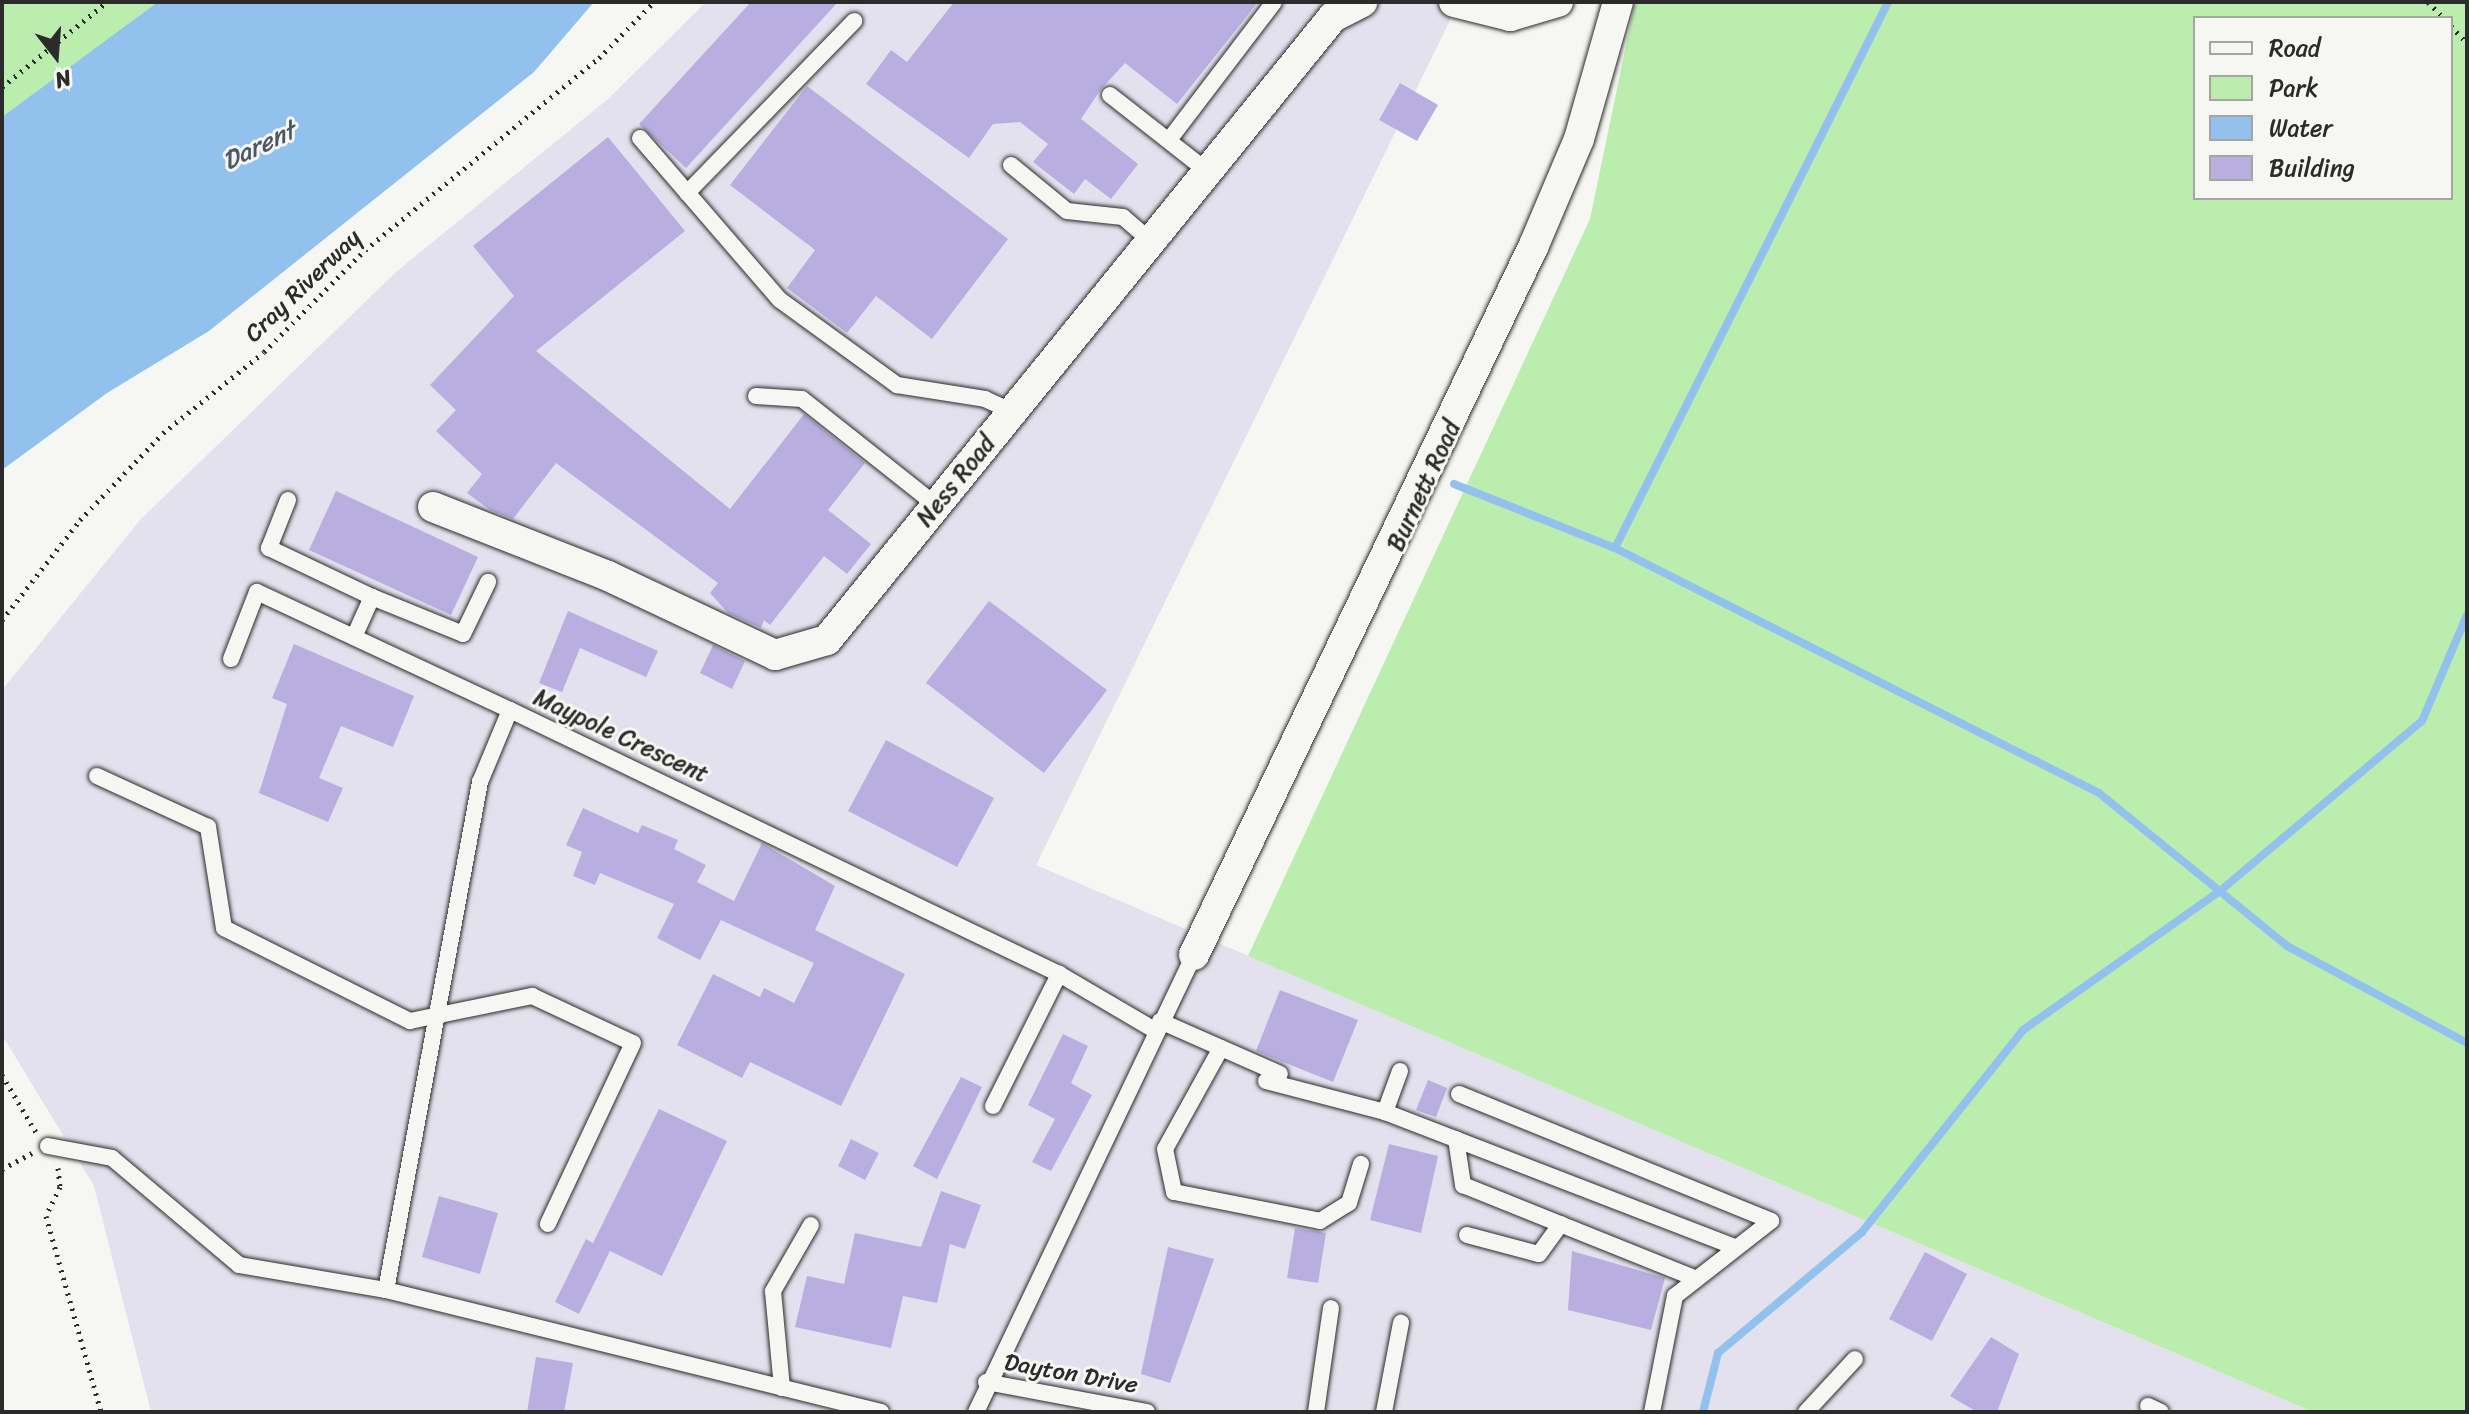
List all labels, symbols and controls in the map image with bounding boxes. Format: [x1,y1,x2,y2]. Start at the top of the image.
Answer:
north arrow [16,16,96,96]
legend [2193,16,2453,200]
text: Road [2269,27,2320,69]
text: N [50,59,76,100]
text: Park [2269,67,2318,109]
text: Water [2269,107,2332,149]
water label: Darent [218,115,300,177]
text: Building [2269,147,2355,189]
street label: Cray Riverway [239,223,367,349]
street label: Burnett Road [1381,416,1467,556]
street label: Ness Road [911,430,1001,532]
street label: Maypole Crescent [529,683,713,789]
street label: Dayton Drive [1002,1348,1140,1400]

